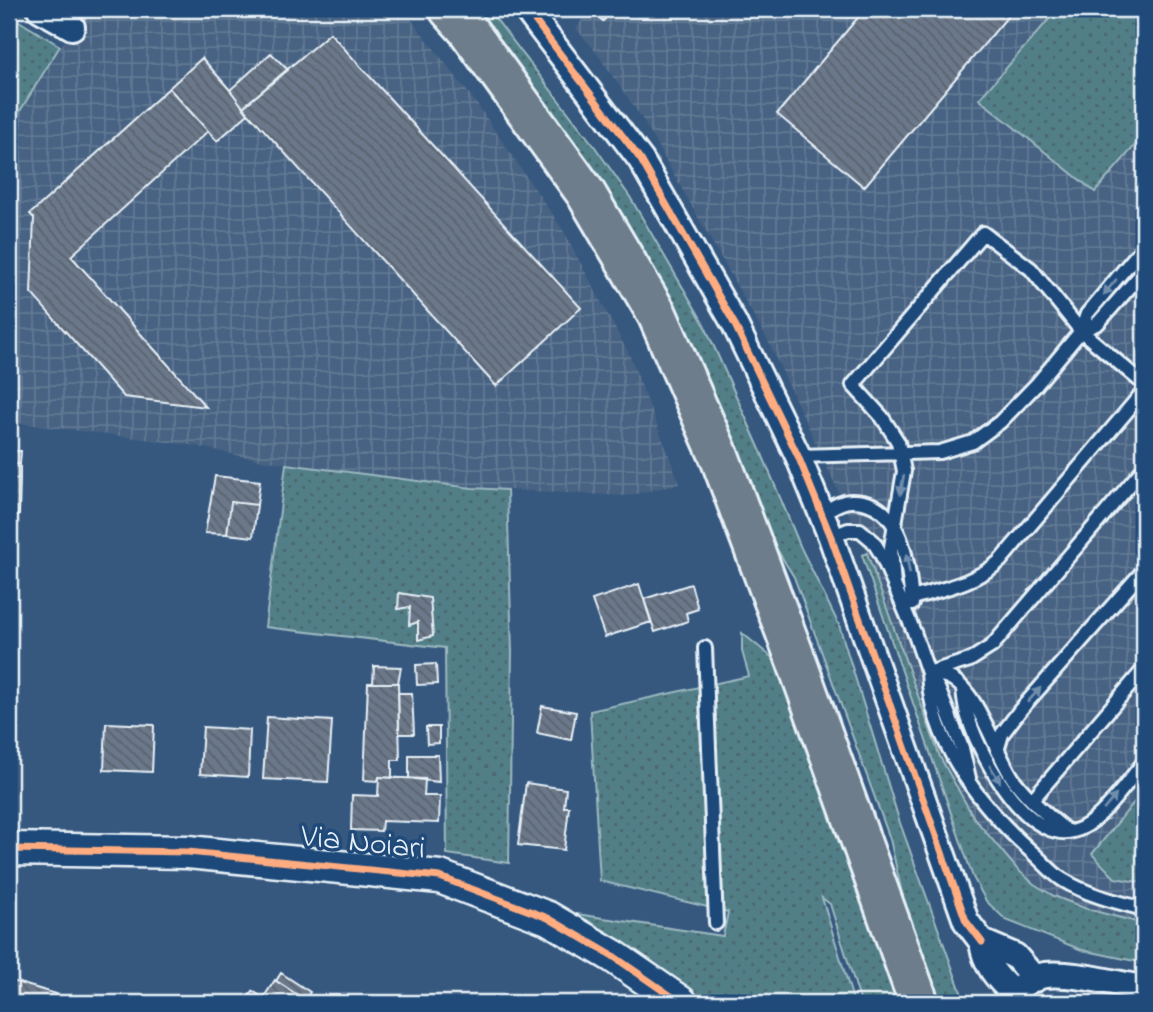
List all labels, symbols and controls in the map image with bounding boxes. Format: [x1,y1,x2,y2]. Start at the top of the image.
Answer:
one-way arrow [1102,278,1118,296]
one-way arrow [896,474,907,496]
one-way arrow [902,553,913,575]
one-way arrow [1026,686,1042,704]
one-way arrow [989,765,1002,784]
one-way arrow [1102,793,1117,810]
street label: Via Noiari [298,814,427,874]

